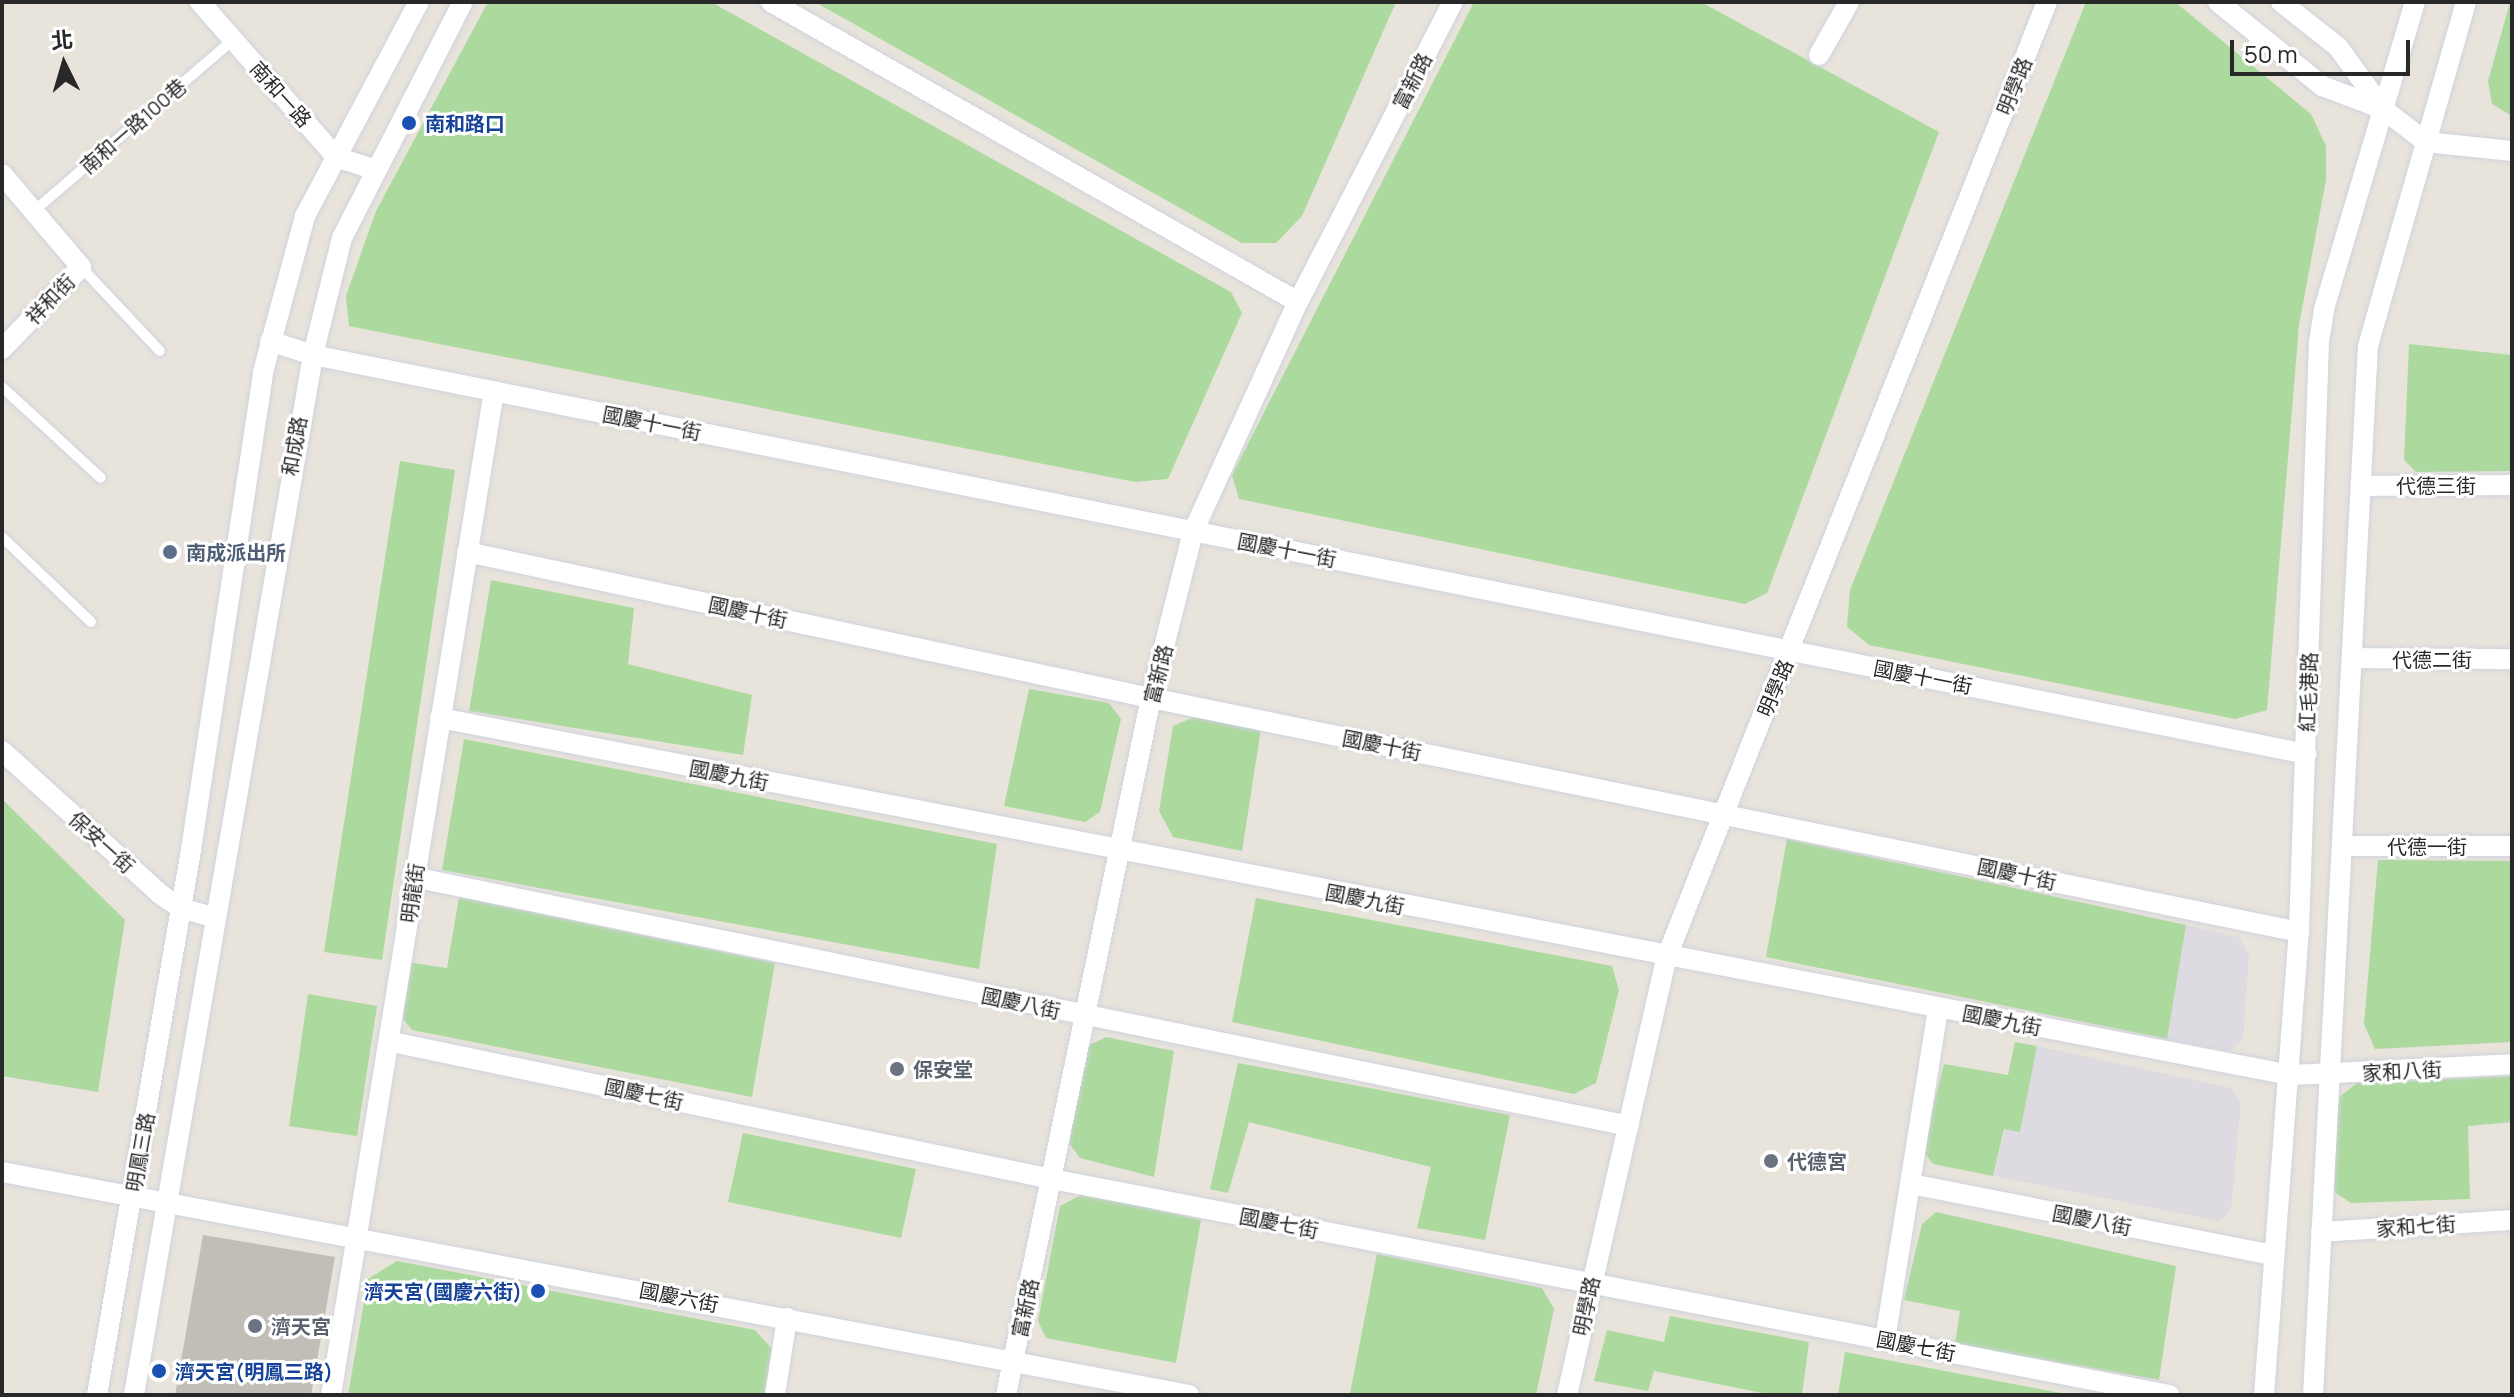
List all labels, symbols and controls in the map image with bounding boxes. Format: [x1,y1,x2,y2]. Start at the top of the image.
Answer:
north arrow [24,24,104,104]
text: 北 [50,24,74,56]
scale bar [2234,24,2414,74]
text: 50 m [2244,37,2298,70]
street label: 富新路 [1388,49,1436,113]
street label: 明學路 [1992,54,2036,118]
street label: 南和一路 [245,56,317,132]
street label: 南和一路100巷 [75,74,191,178]
place label: 南和路口 [425,111,505,135]
marker: 南和路口 [400,114,418,132]
street label: 祥和街 [21,269,79,329]
street label: 國慶十一街 [601,402,703,444]
street label: 和成路 [277,414,311,478]
street label: 代德三街 [2396,473,2476,497]
street label: 國慶十一街 [1236,529,1338,571]
place label: 南成派出所 [186,540,286,564]
marker: 南成派出所 [161,543,179,561]
street label: 國慶十街 [706,592,790,632]
street label: 富新路 [1139,642,1177,706]
street label: 代德二街 [2392,647,2472,671]
street label: 紅毛港路 [2295,652,2321,732]
street label: 明學路 [1752,656,1798,720]
street label: 國慶十一街 [1872,656,1974,698]
street label: 國慶十街 [1340,726,1424,764]
street label: 國慶九街 [687,756,771,794]
street label: 保安一街 [64,806,140,878]
street label: 代德一街 [2387,834,2467,858]
street label: 國慶十街 [1975,854,2059,894]
street label: 明龍街 [396,862,428,924]
street label: 國慶九街 [1323,880,1407,918]
street label: 國慶八街 [979,983,1063,1023]
street label: 國慶九街 [1960,1001,2044,1039]
place label: 保安堂 [913,1057,973,1081]
street label: 家和八街 [2361,1057,2443,1085]
marker: 保安堂 [888,1060,906,1078]
street label: 國慶七街 [602,1074,686,1114]
street label: 明鳳三路 [121,1111,159,1193]
place label: 代德宮 [1787,1149,1847,1173]
marker: 代德宮 [1762,1152,1780,1170]
street label: 國慶八街 [2050,1201,2134,1239]
street label: 國慶七街 [1237,1204,1321,1242]
street label: 家和七街 [2375,1211,2457,1241]
street label: 明學路 [1568,1274,1604,1338]
street label: 富新路 [1007,1276,1043,1340]
street label: 國慶六街 [637,1278,721,1316]
place label: 濟天宮(國慶六街) [364,1279,522,1303]
marker: 濟天宮(國慶六街) [529,1282,547,1300]
place label: 濟天宮 [271,1314,331,1338]
marker: 濟天宮 [246,1317,264,1335]
street label: 國慶七街 [1874,1327,1958,1365]
place label: 濟天宮(明鳳三路) [175,1359,333,1383]
marker: 濟天宮(明鳳三路) [150,1362,168,1380]

